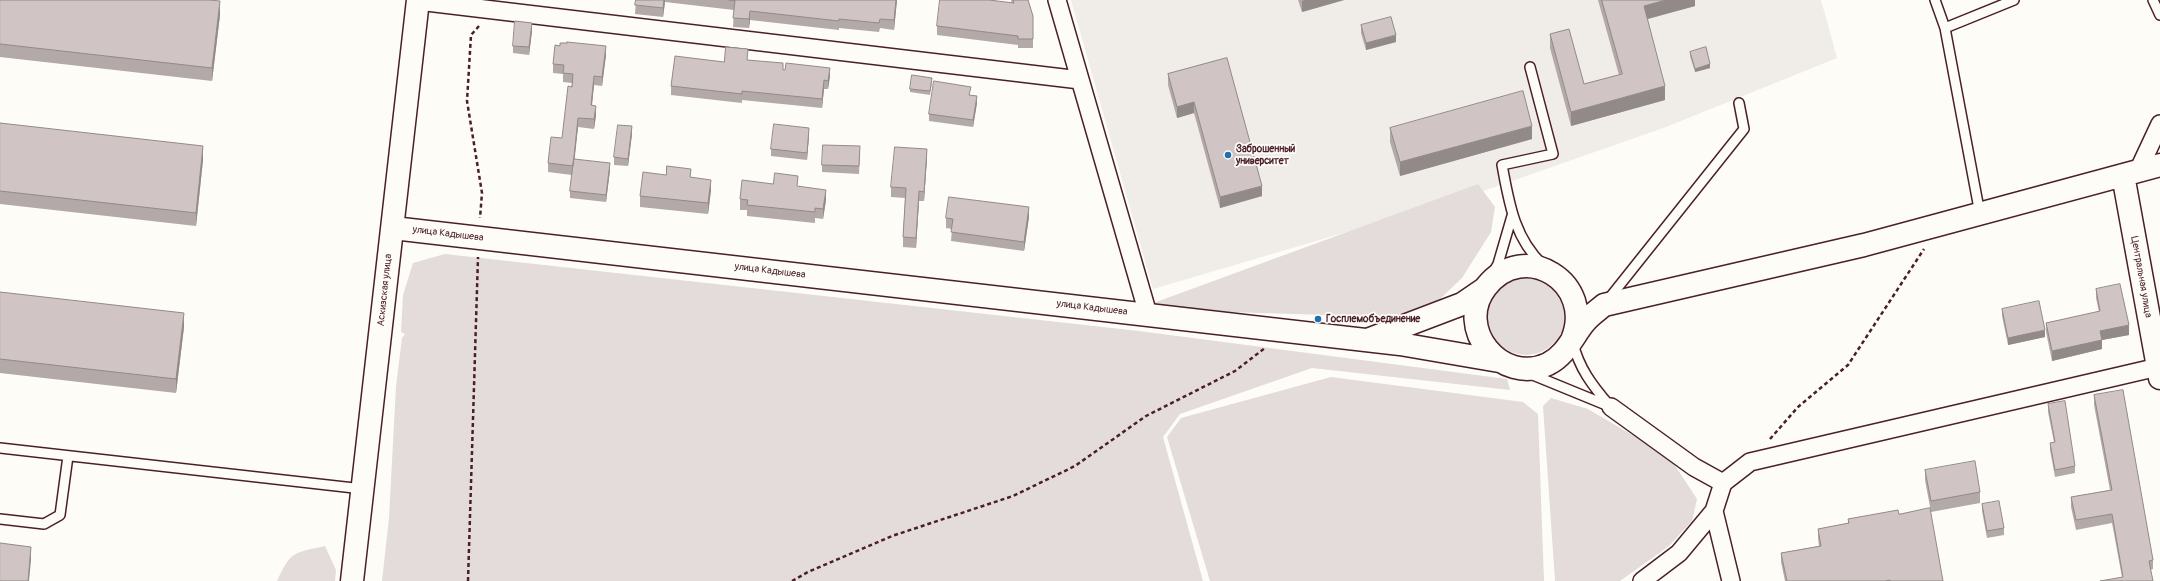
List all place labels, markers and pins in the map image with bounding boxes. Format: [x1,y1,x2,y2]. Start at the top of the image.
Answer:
place label: Заброшенный университет [1236,143,1295,166]
marker: Заброшенный университет [1223,150,1233,160]
place label: Госплемобъединение [1326,313,1420,325]
marker: Госплемобъединение [1313,314,1323,324]

